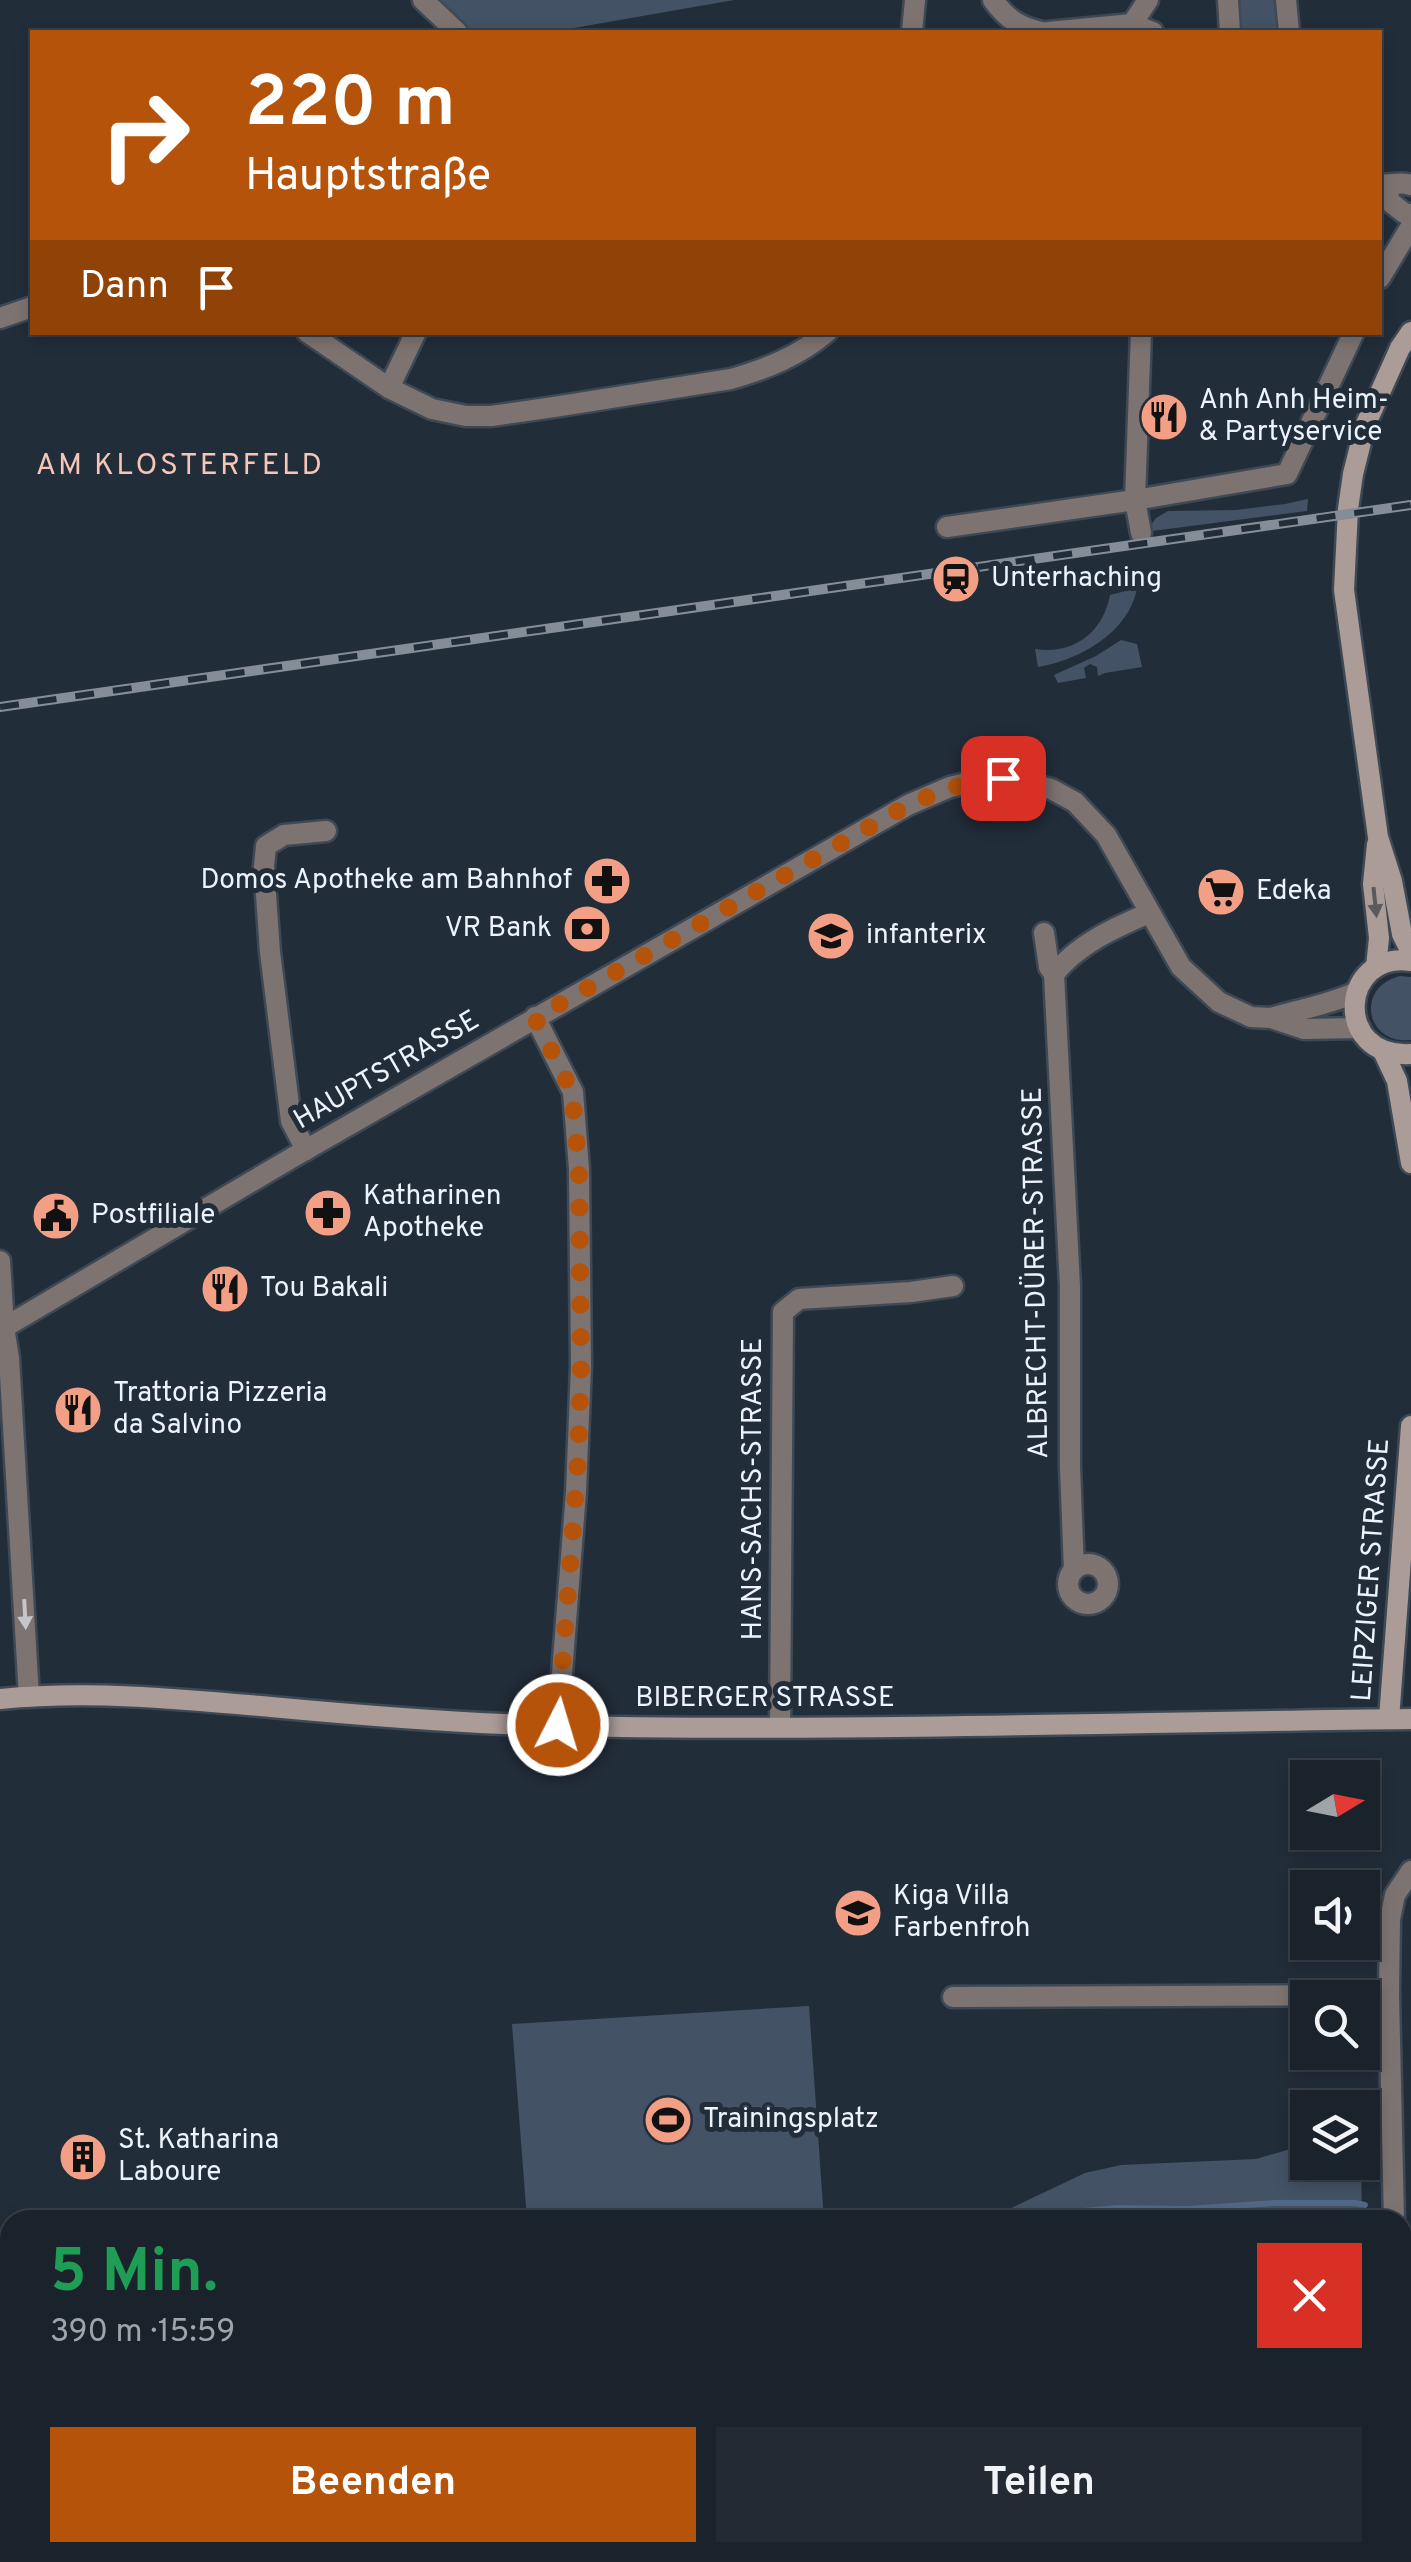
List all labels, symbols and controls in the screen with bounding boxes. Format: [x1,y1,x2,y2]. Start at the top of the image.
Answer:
text: 220 m [245,62,455,151]
icon: right [80,70,210,200]
text: Hauptstraße [245,149,491,206]
icon: arrive [189,260,244,315]
text: Dann [80,263,169,312]
place label: Anh Anh Heim- & Partyservice [1199,383,1389,451]
restaurant icon: Anh Anh Heim- & Partyservice [1138,391,1190,443]
district label: AM KLOSTERFELD [36,448,324,485]
station icon: Unterhaching [930,553,982,605]
place label: Unterhaching [991,561,1162,597]
pin [961,736,1046,821]
icon: arrive [976,751,1031,806]
pharmacy icon: Domos Apotheke am Bahnhof [581,855,633,907]
place label: Domos Apotheke am Bahnhof [201,863,572,899]
supermarket icon: Edeka [1195,866,1247,918]
place label: Edeka [1256,874,1332,910]
one-way arrow [1367,887,1383,918]
bank icon: VR Bank [561,903,613,955]
school or university icon: infanterix [805,910,857,962]
place label: VR Bank [445,911,552,947]
place label: infanterix [866,918,987,954]
street label: HAUPTSTRASSE [288,1003,486,1139]
street label: ALBRECHT-DÜRER-STRASSE [1014,1087,1058,1459]
place label: Katharinen Apotheke [363,1179,502,1247]
pharmacy icon: Katharinen Apotheke [302,1187,354,1239]
public building icon: Postfiliale [30,1190,82,1242]
place label: Postfiliale [91,1198,215,1234]
restaurant icon: Tou Bakali [199,1263,251,1315]
place label: Tou Bakali [260,1271,388,1307]
street label: HANS-SACHS-STRASSE [736,1338,772,1640]
place label: Trattoria Pizzeria da Salvino [113,1376,327,1444]
restaurant icon: Trattoria Pizzeria da Salvino [52,1384,104,1436]
street label: LEIPZIGER STRASSE [1345,1437,1399,1703]
one-way arrow [17,1598,33,1630]
position arrow [506,1673,610,1777]
street label: BIBERGER STRASSE [635,1681,895,1717]
north arrow [1290,1760,1380,1850]
map controls [1290,1760,1380,2180]
button: sound [1290,1870,1380,1960]
place label: Kiga Villa Farbenfroh [893,1879,1031,1947]
school or university icon: Kiga Villa Farbenfroh [832,1887,884,1939]
button: search [1290,1980,1380,2070]
button: layers [1290,2090,1380,2180]
sports icon: Trainingsplatz [642,2094,694,2146]
place label: Trainingsplatz [703,2102,879,2138]
place label: St. Katharina Laboure [118,2123,279,2191]
building icon: St. Katharina Laboure [57,2131,109,2183]
text: 5 Min. [50,2237,218,2313]
button: close [1257,2243,1362,2348]
text: 390 m · 15:59 [50,2313,235,2353]
button: Beenden [50,2427,696,2542]
button: Teilen [716,2427,1362,2542]

